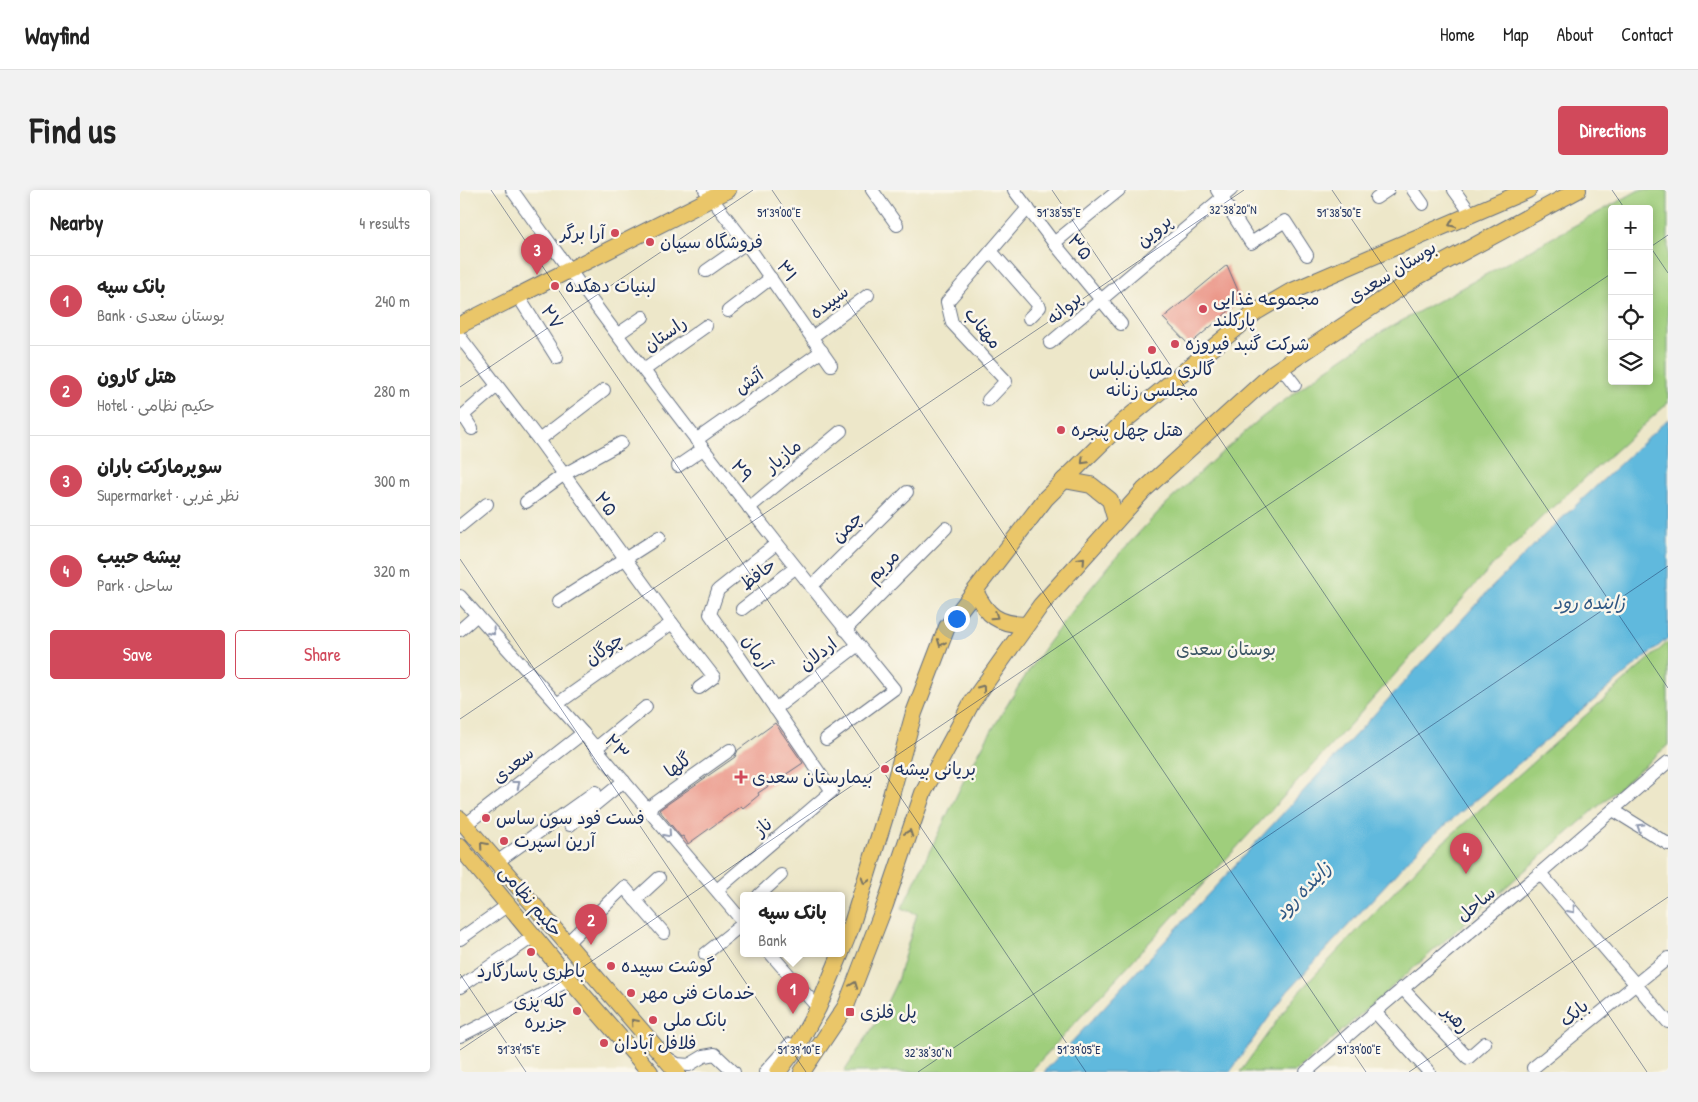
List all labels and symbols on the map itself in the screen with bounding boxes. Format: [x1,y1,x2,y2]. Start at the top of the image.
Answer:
text: 32°38'20"N [1209,201,1257,218]
text: 51°39'00"E [757,204,802,221]
text: 51°38'55"E [1037,204,1082,221]
text: 51°38'50"E [1317,204,1362,221]
street label: پروین [1131,208,1177,253]
one-way arrow [1448,217,1457,228]
place label: آرا برگر [558,220,607,245]
marker: آرا برگر [609,227,621,239]
street label: ۳۵ [1062,228,1099,265]
place label: فروشگاه سیپان [660,229,763,254]
pin: 3 [521,234,553,275]
street label: بوستان سعدی [1343,234,1441,309]
marker: فروشگاه سیپان [644,236,656,248]
street label: ۳۱ [771,255,804,287]
place label: لبنیات دهکده [565,273,656,298]
street label: سپیده [804,279,853,325]
marker: لبنیات دهکده [549,280,561,292]
street label: پروانه [1040,285,1087,330]
place label: مجموعه غذایی پارکلند [1213,286,1319,332]
street label: ۲۷ [535,300,570,334]
street label: مهتاب [959,302,1008,354]
marker: مجموعه غذایی پارکلند [1197,303,1209,315]
street label: راستان [638,310,691,357]
place label: شرکت گنبد فیروزه [1185,331,1309,356]
marker: شرکت گنبد فیروزه [1169,338,1181,350]
marker: گالری ملکیان.لباس مجلسی زنانه [1146,344,1158,356]
place label: گالری ملکیان.لباس مجلسی زنانه [1089,356,1215,402]
street label: آتش [729,361,770,400]
place label: هتل چهل پنجره [1071,417,1183,442]
marker: هتل چهل پنجره [1055,424,1067,436]
street label: مازیار [758,433,806,480]
street label: ۲۹ [725,454,759,488]
one-way arrow [1081,455,1090,464]
street label: ۲۵ [589,486,624,521]
street label: چمن [825,505,868,548]
street label: مریم [860,543,906,589]
street label: حافظ [734,552,781,596]
one-way arrow [1076,557,1085,566]
water label: زاینده رود [1553,589,1626,615]
your location [944,606,970,632]
one-way arrow [989,610,999,619]
street label: چوگان [579,626,628,671]
one-way arrow [487,627,496,636]
street label: آرمان [736,629,779,676]
street label: اردلان [793,631,842,676]
park label: بوستان سعدی [1176,636,1276,661]
one-way arrow [937,638,947,646]
one-way arrow [976,685,984,694]
street label: ۲۳ [599,728,636,765]
street label: سعدی [487,740,539,789]
street label: گلها [659,746,697,783]
place label: بریانی بیشه [895,756,976,781]
marker: بریانی بیشه [879,763,891,775]
place label: بیمارستان سعدی [752,764,873,789]
marker: بیمارستان سعدی [734,770,748,784]
one-way arrow [512,781,521,790]
place label: فست فود سون ساس [496,805,645,830]
marker: فست فود سون ساس [480,812,492,824]
street label: ناز [747,812,777,843]
one-way arrow [1637,823,1646,833]
place label: آرین اسپرت [514,828,597,853]
one-way arrow [663,828,672,837]
one-way arrow [904,829,914,837]
pin: 4 [1450,833,1482,874]
marker: آرین اسپرت [498,835,510,847]
one-way arrow [480,842,488,851]
water label: زاینده رود [1268,855,1337,925]
street label: حکیم نظامی [492,859,569,943]
one-way arrow [861,876,871,884]
street label: ساحل [1451,880,1500,927]
pin: 2 [575,904,607,945]
one-way arrow [1566,905,1575,914]
marker: باطری پاسارگارد [525,946,537,958]
place label: گوشت سپیده [621,953,715,978]
place label: باطری پاسارگارد [477,958,585,983]
marker: گوشت سپیده [605,960,617,972]
pin: 1 [777,973,809,1014]
place label: خدمات فنی مهر [639,980,755,1005]
one-way arrow [848,982,858,990]
marker: خدمات فنی مهر [625,987,637,999]
place label: کله پزی جزیره [513,988,567,1034]
street label: بابک [1554,993,1594,1032]
street label: رهبر [1435,997,1476,1038]
place label: پل فلزی [860,999,917,1024]
marker: کله پزی جزیره [571,1005,583,1017]
marker: پل فلزی [844,1006,856,1018]
place label: بانک ملی [663,1007,727,1032]
marker: بانک ملی [647,1014,659,1026]
one-way arrow [631,1018,640,1027]
place label: فلافل آبادان [614,1030,696,1055]
marker: فلافل آبادان [598,1037,610,1049]
text: 51°39'15"E [498,1041,541,1058]
text: 51°39'10"E [778,1041,821,1058]
text: 51°39'05"E [1057,1041,1101,1058]
text: 51°39'00"E [1337,1041,1382,1058]
text: 32°38'30"N [904,1044,952,1061]

